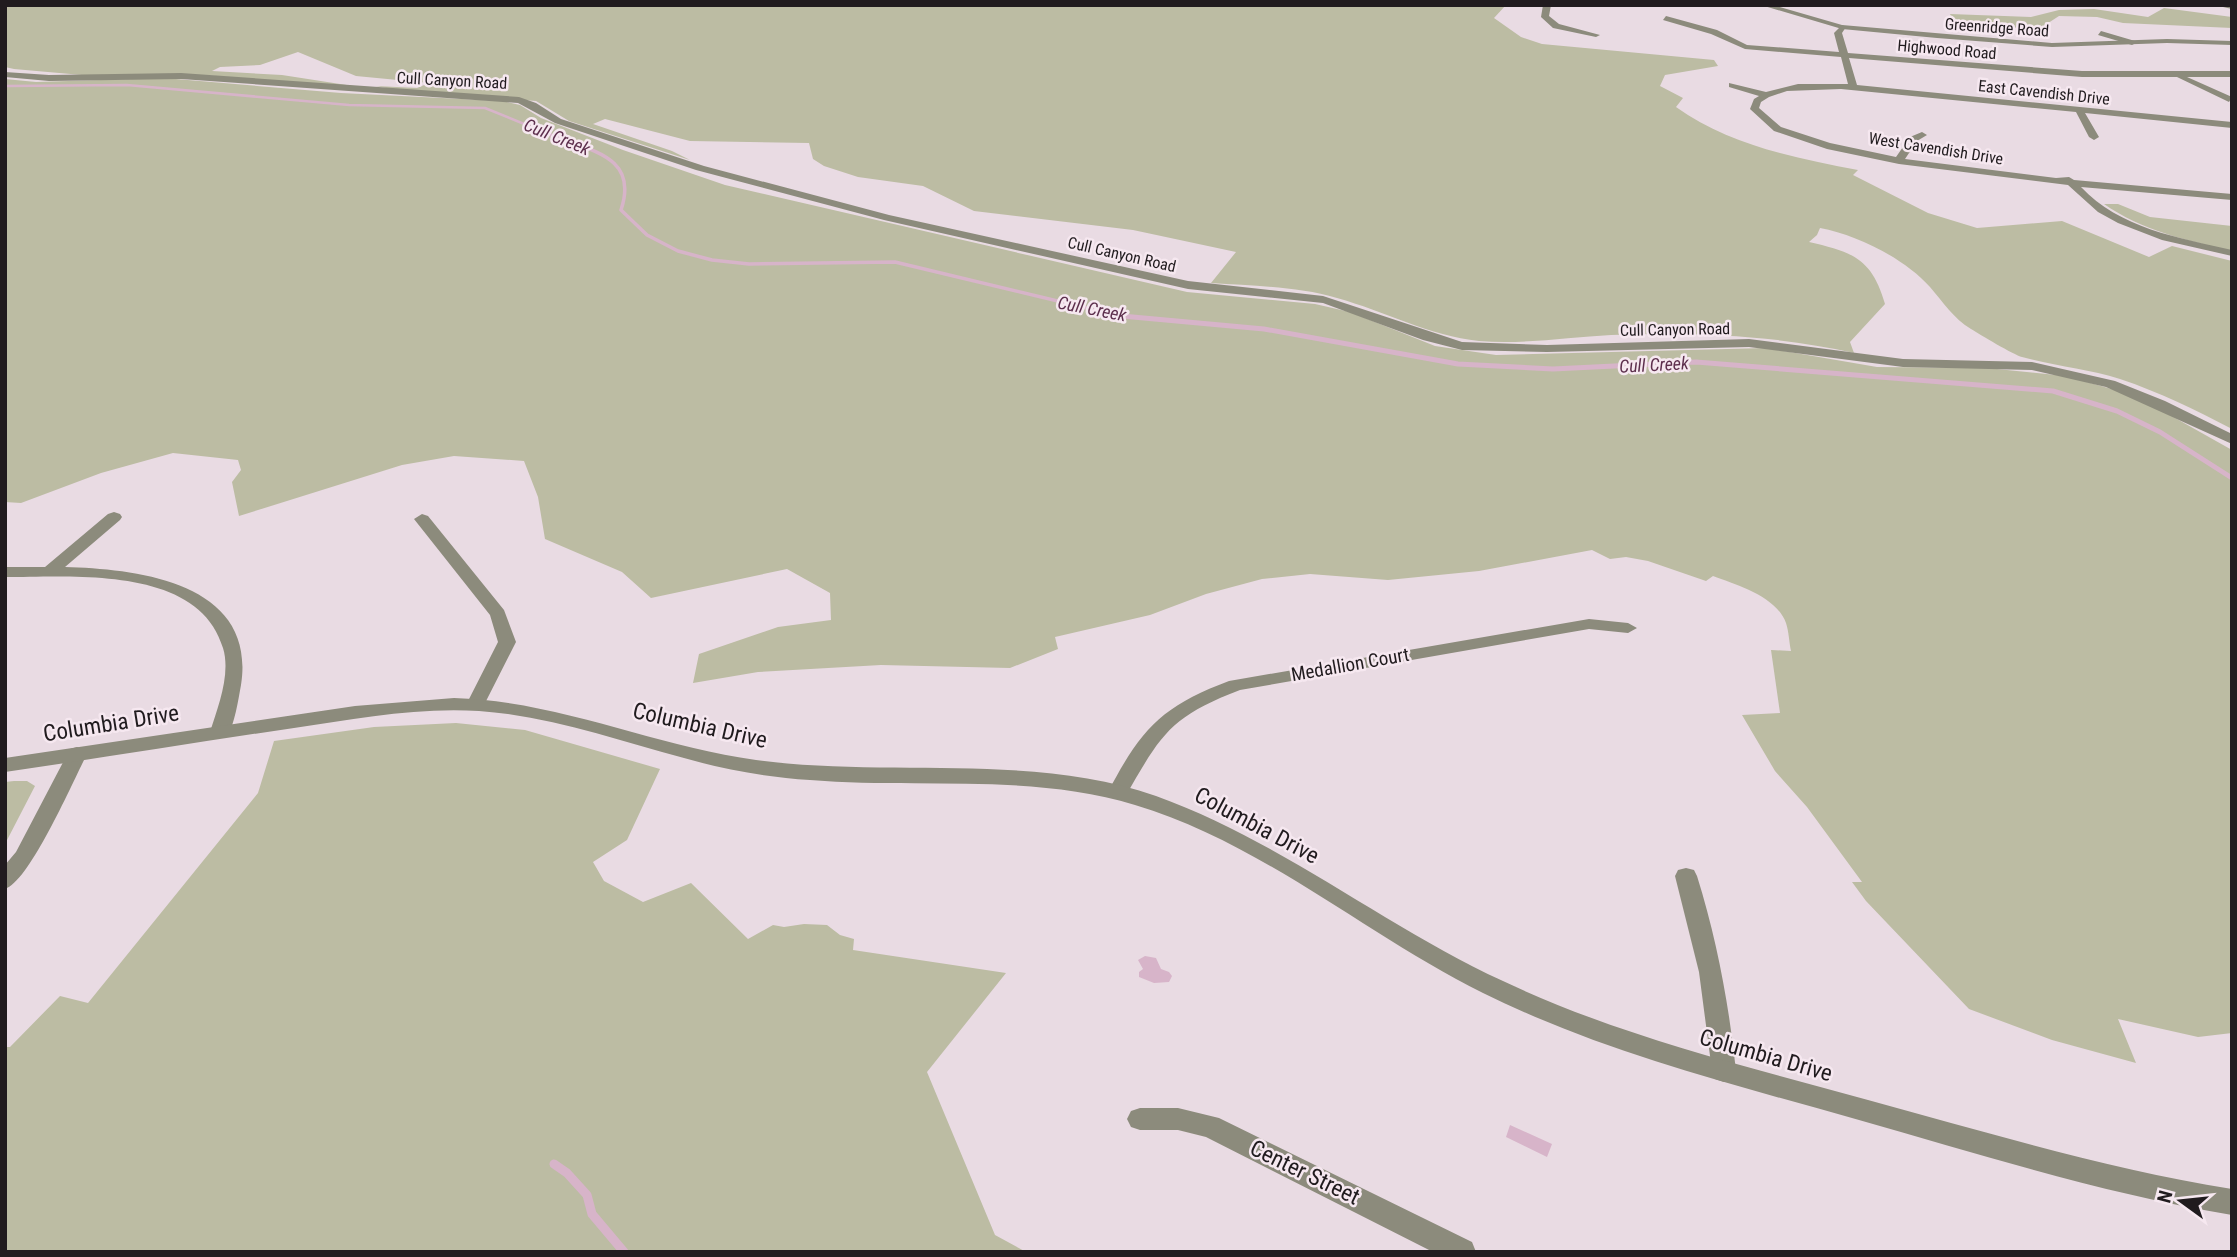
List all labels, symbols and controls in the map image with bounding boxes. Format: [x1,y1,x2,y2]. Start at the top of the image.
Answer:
street label: Greenridge Road [1944,14,2050,41]
street label: Highwood Road [1897,36,1997,63]
street label: Cull Canyon Road [396,68,508,93]
street label: East Cavendish Drive [1977,76,2111,109]
water label: Cull Creek [521,114,594,160]
street label: West Cavendish Drive [1867,128,2005,169]
street label: Cull Canyon Road [1066,233,1178,276]
water label: Cull Creek [1056,292,1129,326]
street label: Cull Canyon Road [1620,319,1730,340]
water label: Cull Creek [1619,352,1690,377]
street label: Medallion Court [1289,643,1411,686]
street label: Columbia Drive [630,697,770,754]
street label: Columbia Drive [41,699,181,748]
street label: Columbia Drive [1190,781,1324,870]
street label: Columbia Drive [1696,1024,1835,1087]
street label: Center Street [1246,1134,1364,1211]
north arrow [2146,1166,2216,1236]
text: N [2152,1188,2178,1205]

